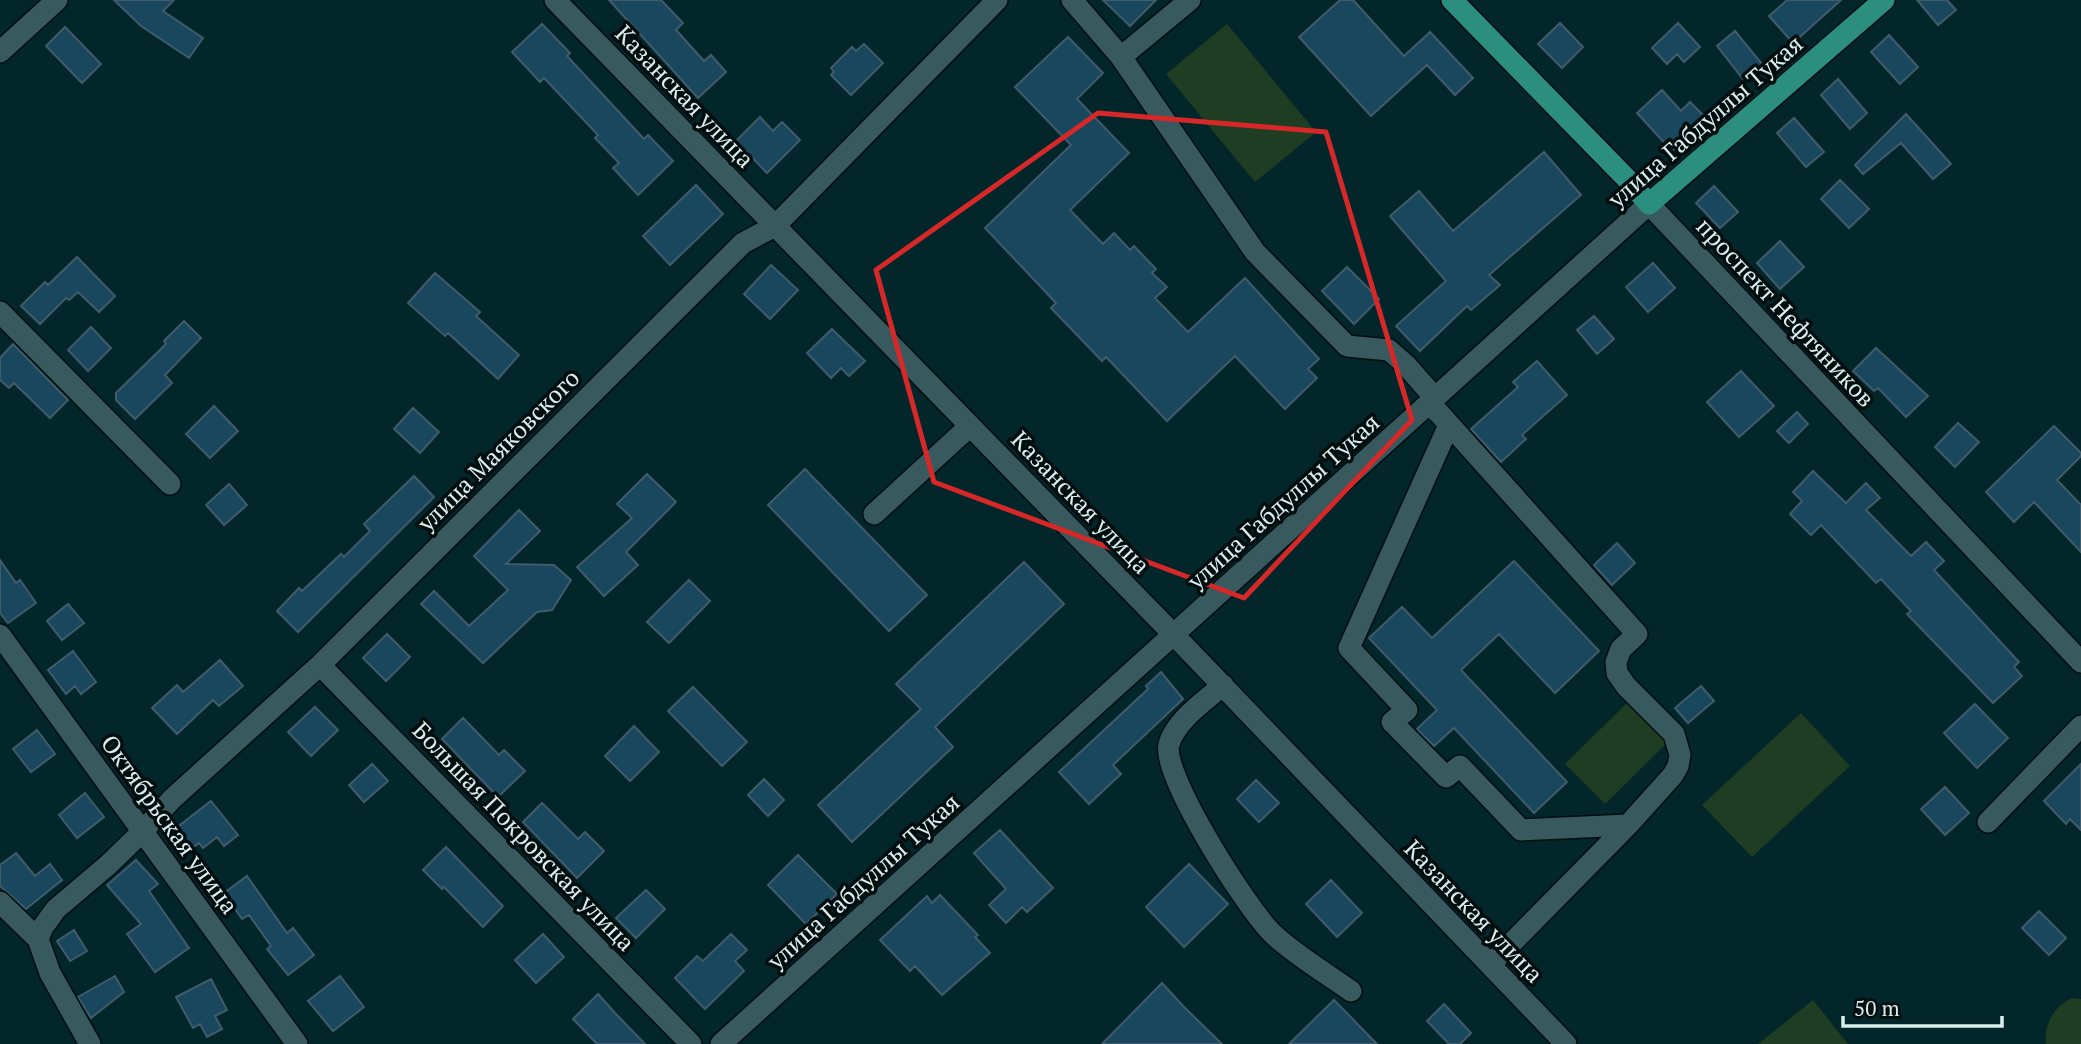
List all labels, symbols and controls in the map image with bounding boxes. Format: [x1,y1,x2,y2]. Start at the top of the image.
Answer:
street label: Казанская улица [609,18,761,174]
street label: улица Габдуллы Тукая [1600,28,1809,215]
street label: проспект Нефтяников [1690,210,1882,414]
street label: улица Маяковского [409,362,586,539]
street label: улица Габдуллы Тукая [1179,406,1386,597]
street label: Казанская улица [1005,424,1157,580]
street label: Большая Покровская улица [406,714,642,958]
street label: Октябрьская улица [94,728,246,920]
street label: улица Габдуллы Тукая [759,786,966,977]
street label: Казанская улица [1398,833,1550,989]
scale bar [1843,984,2002,1028]
text: 50 m [1854,994,1900,1022]

